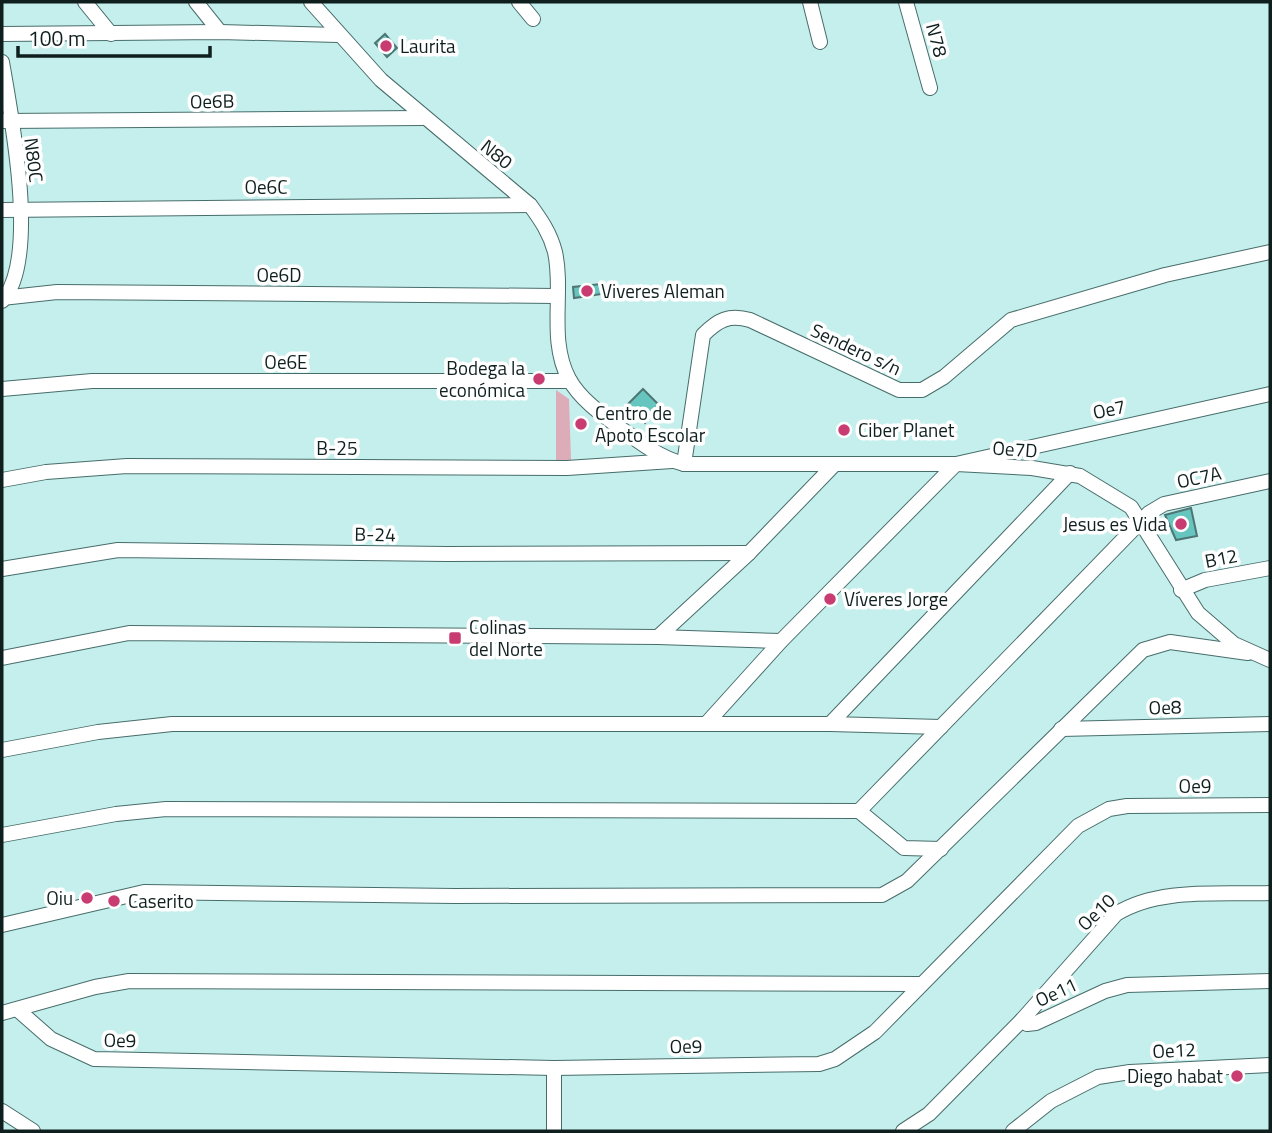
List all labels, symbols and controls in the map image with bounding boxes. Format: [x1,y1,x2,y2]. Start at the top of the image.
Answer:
scale bar [18,14,210,58]
street label: N78 [919,20,956,60]
text: 100 m [28,22,85,54]
place label: Laurita [400,31,456,60]
marker: Laurita [378,38,394,54]
street label: Oe6B [189,86,234,115]
street label: N80 [475,132,520,176]
street label: N80C [17,136,52,184]
street label: Oe6C [244,172,288,201]
street label: Oe6D [256,260,302,289]
place label: Viveres Aleman [601,276,725,305]
marker: Viveres Aleman [579,283,595,299]
street label: Sendero s/n [806,315,906,382]
street label: Oe6E [264,347,308,376]
place label: Bodega la económica [439,353,525,404]
marker: Bodega la económica [531,371,547,387]
street label: Oe7 [1090,391,1128,426]
place label: Centro de Apoto Escolar [595,398,706,449]
place label: Ciber Planet [858,415,955,444]
marker: Centro de Apoto Escolar [573,416,589,432]
marker: Ciber Planet [836,422,852,438]
street label: Oe7D [992,432,1039,465]
street label: B-25 [316,433,358,462]
street label: OC7A [1174,458,1224,495]
place label: Jesus es Vida [1063,509,1167,538]
marker: Jesus es Vida [1173,516,1189,532]
street label: B-24 [354,519,396,548]
street label: B12 [1202,540,1240,575]
place label: Víveres Jorge [844,584,948,613]
marker: Víveres Jorge [822,591,838,607]
place label: Colinas del Norte [469,612,543,663]
marker: Colinas del Norte [447,630,463,646]
street label: Oe8 [1148,691,1182,722]
street label: Oe9 [1179,771,1211,800]
place label: Oiu [46,883,73,912]
place label: Caserito [128,886,194,915]
street label: Oe10 [1070,886,1121,937]
marker: Oiu [79,890,95,906]
marker: Caserito [106,893,122,909]
street label: Oe11 [1030,969,1082,1014]
street label: Oe9 [103,1025,137,1054]
street label: Oe9 [669,1031,703,1060]
street label: Oe12 [1152,1034,1196,1065]
place label: Diego habat [1127,1061,1223,1090]
marker: Diego habat [1229,1068,1245,1084]

